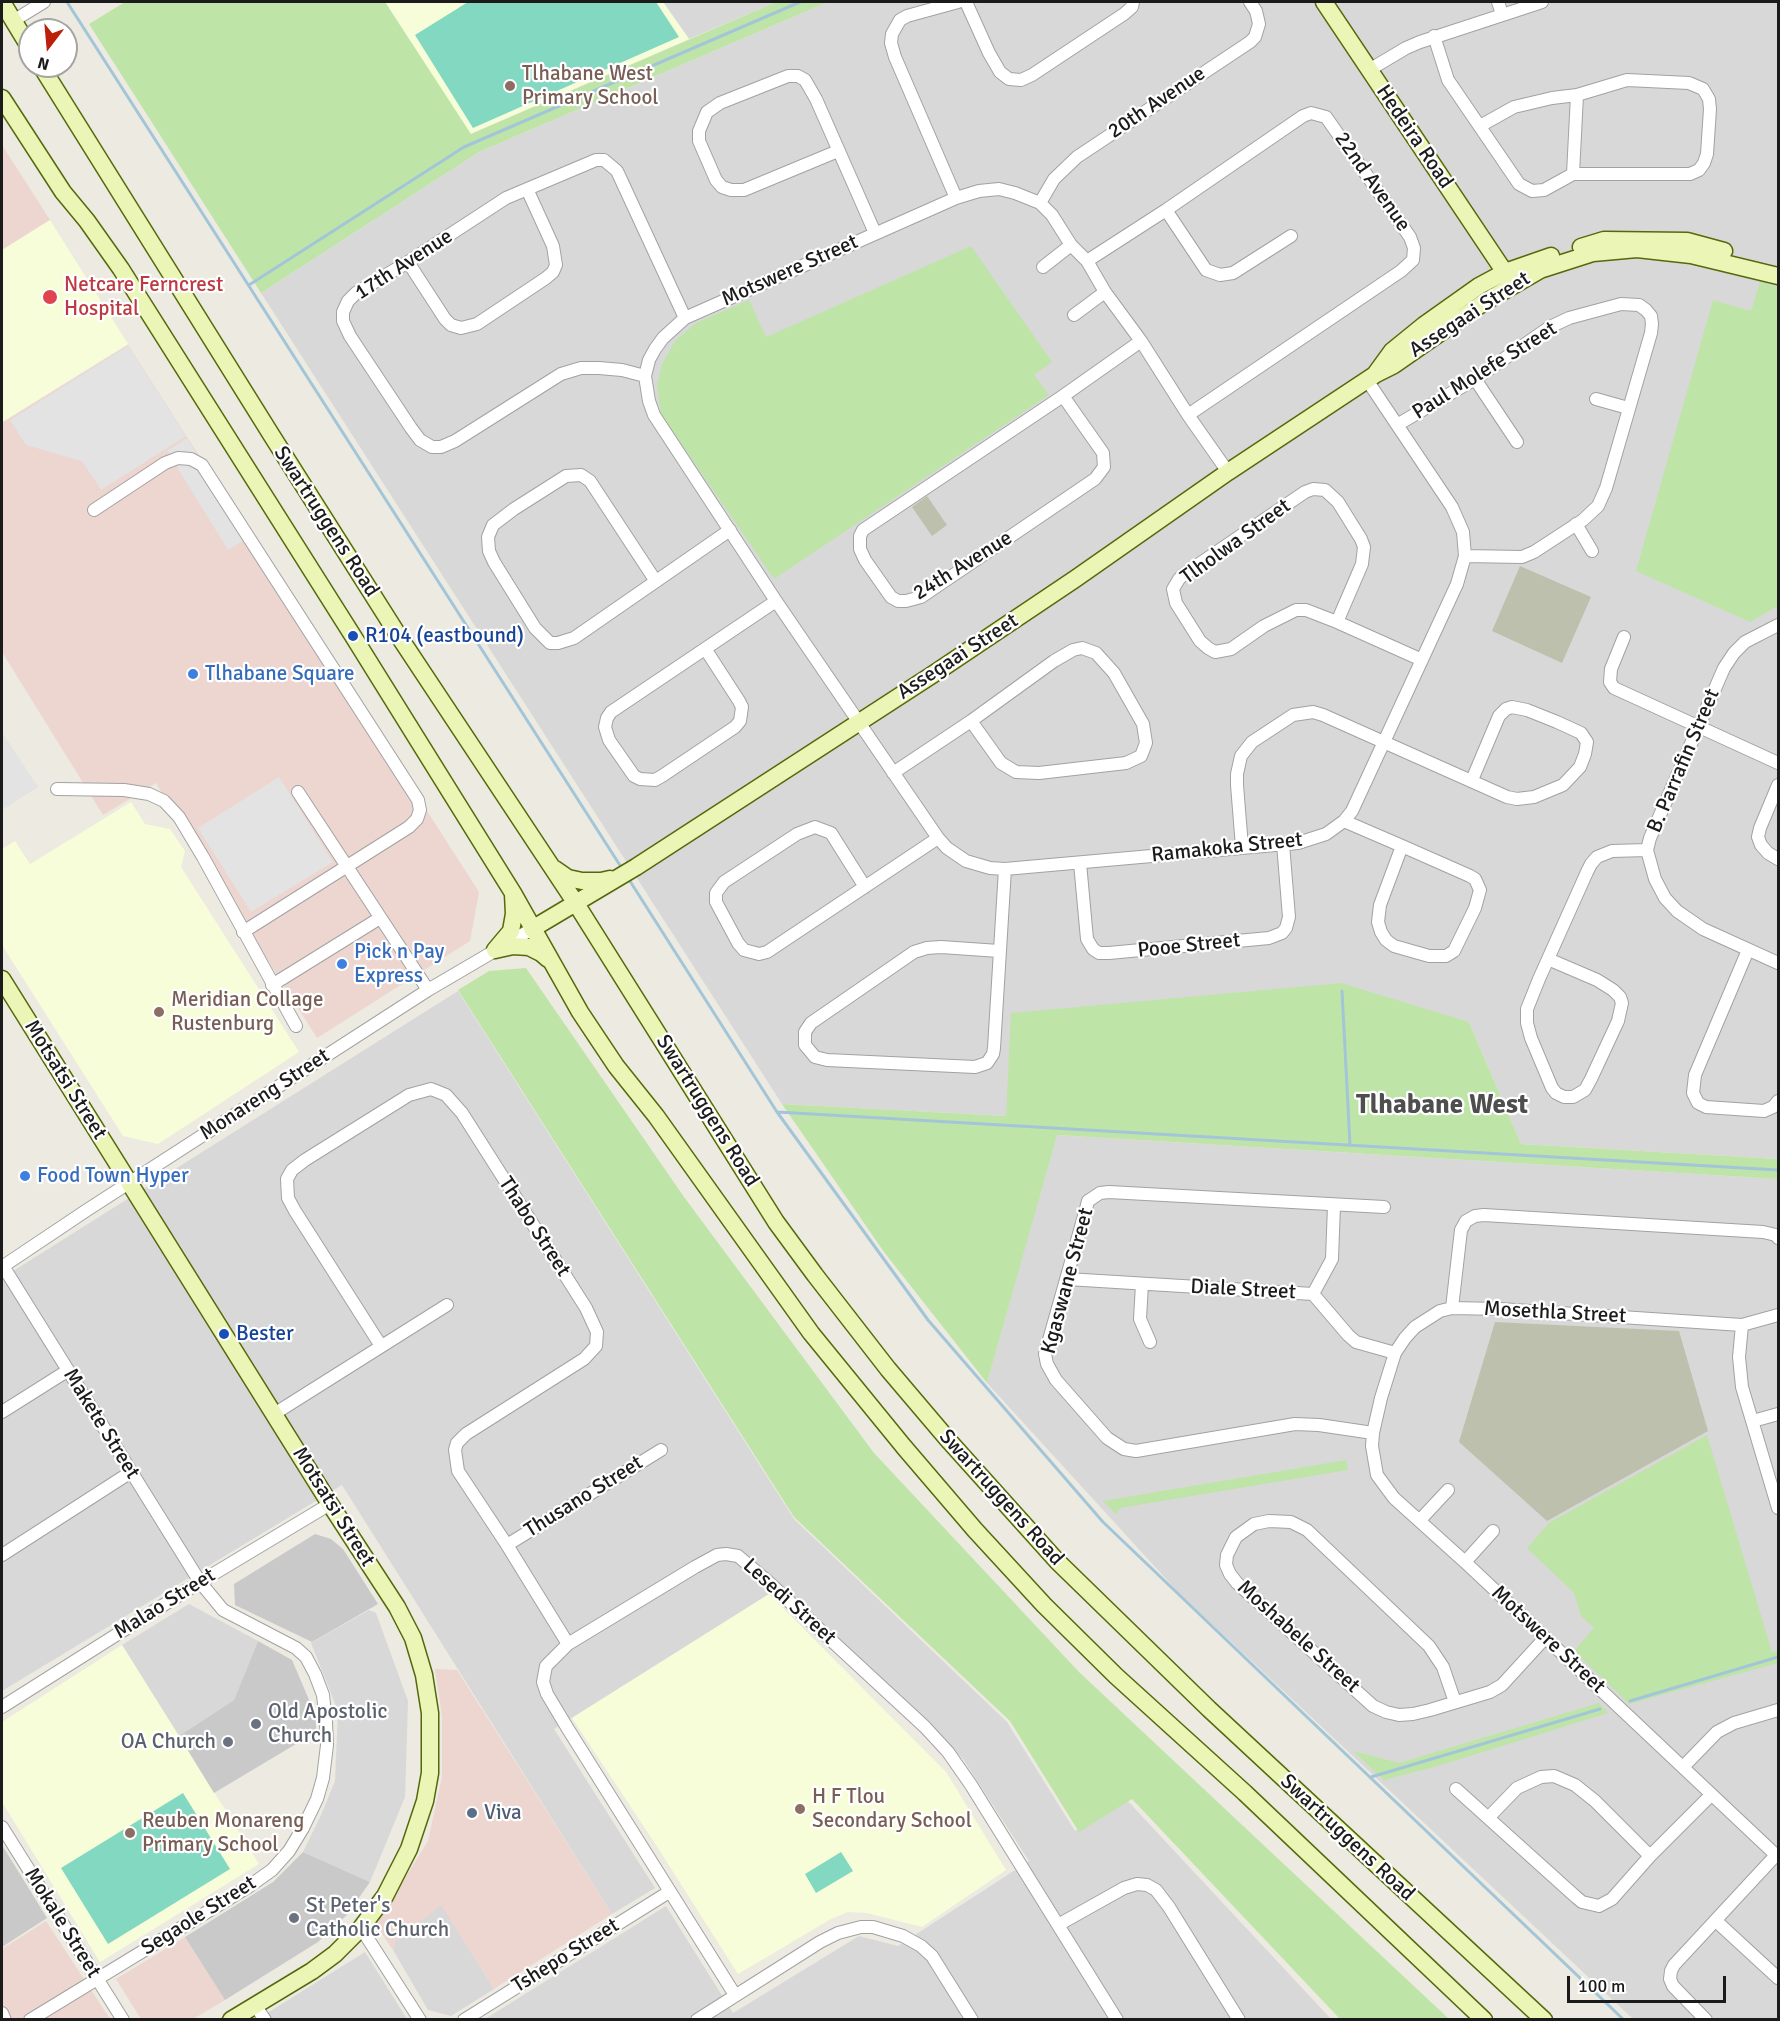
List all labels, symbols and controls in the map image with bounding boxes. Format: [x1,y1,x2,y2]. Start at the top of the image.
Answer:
north arrow [18,18,78,78]
text: N [35,52,52,75]
place label: Tlhabane West Primary School [522,61,658,111]
street label: 20th Avenue [1104,61,1210,145]
marker: Tlhabane West Primary School [503,79,517,93]
street label: Hedeira Road [1370,80,1458,194]
street label: 22nd Avenue [1329,127,1415,237]
street label: 17th Avenue [350,224,458,306]
street label: Motswere Street [718,230,862,312]
street label: Assegaai Street [1405,267,1535,363]
place label: Netcare Ferncrest Hospital [64,272,223,322]
marker: Netcare Ferncrest Hospital [41,288,59,306]
street label: Paul Molefe Street [1408,316,1562,426]
street label: Swartruggens Road [268,442,384,602]
street label: Tlholwa Street [1176,494,1296,590]
street label: 24th Avenue [909,526,1017,606]
street label: Assegaai Street [893,609,1023,705]
place label: R104 (eastbound) [365,623,524,649]
marker: R104 (eastbound) [346,629,360,643]
place label: Tlhabane Square [205,661,355,687]
marker: Tlhabane Square [186,667,200,681]
street label: B. Parrafin Street [1642,685,1726,837]
street label: Ramakoka Street [1150,828,1304,868]
street label: Pooe Street [1136,928,1242,964]
place label: Pick n Pay Express [354,939,444,989]
marker: Pick n Pay Express [335,957,349,971]
place label: Meridian Collage Rustenburg [171,987,323,1037]
marker: Meridian Collage Rustenburg [152,1005,166,1019]
street label: Motsatsi Street [18,1016,112,1144]
street label: Swartruggens Road [650,1030,764,1192]
street label: Monareng Street [195,1044,335,1146]
district label: Tlhabane West [1356,1090,1528,1122]
place label: Food Town Hyper [37,1163,189,1189]
marker: Food Town Hyper [18,1169,32,1183]
street label: Thabo Street [492,1172,576,1282]
street label: Kgaswane Street [1036,1205,1100,1357]
street label: Diale Street [1190,1275,1296,1305]
street label: Mosethla Street [1483,1297,1627,1329]
place label: Bester [236,1321,294,1347]
marker: Bester [217,1327,231,1341]
street label: Makete Street [57,1364,145,1484]
street label: Swartruggens Road [933,1425,1069,1571]
street label: Motsatsi Street [286,1443,380,1571]
street label: Thusano Street [520,1451,648,1543]
street label: Lesedi Street [737,1554,841,1650]
street label: Malao Street [110,1563,220,1645]
street label: Moshabele Street [1231,1575,1365,1699]
street label: Motswere Street [1486,1581,1610,1699]
place label: Old Apostolic Church [268,1699,387,1749]
marker: Old Apostolic Church [249,1717,263,1731]
place label: OA Church [121,1729,216,1755]
marker: OA Church [221,1735,235,1749]
street label: Swartruggens Road [1275,1769,1419,1907]
place label: H F Tlou Secondary School [812,1784,972,1834]
place label: Viva [484,1800,522,1826]
marker: H F Tlou Secondary School [793,1802,807,1816]
marker: Viva [465,1806,479,1820]
place label: Reuben Monareng Primary School [142,1808,304,1858]
marker: Reuben Monareng Primary School [123,1826,137,1840]
street label: Mokale Street [18,1863,106,1983]
street label: Segaole Street [137,1871,261,1961]
place label: St Peter's Catholic Church [306,1893,449,1943]
marker: St Peter's Catholic Church [287,1911,301,1925]
street label: Tshepo Street [508,1913,624,1999]
scale bar [1570,1964,1729,2002]
text: 100 m [1578,1975,1625,1997]

